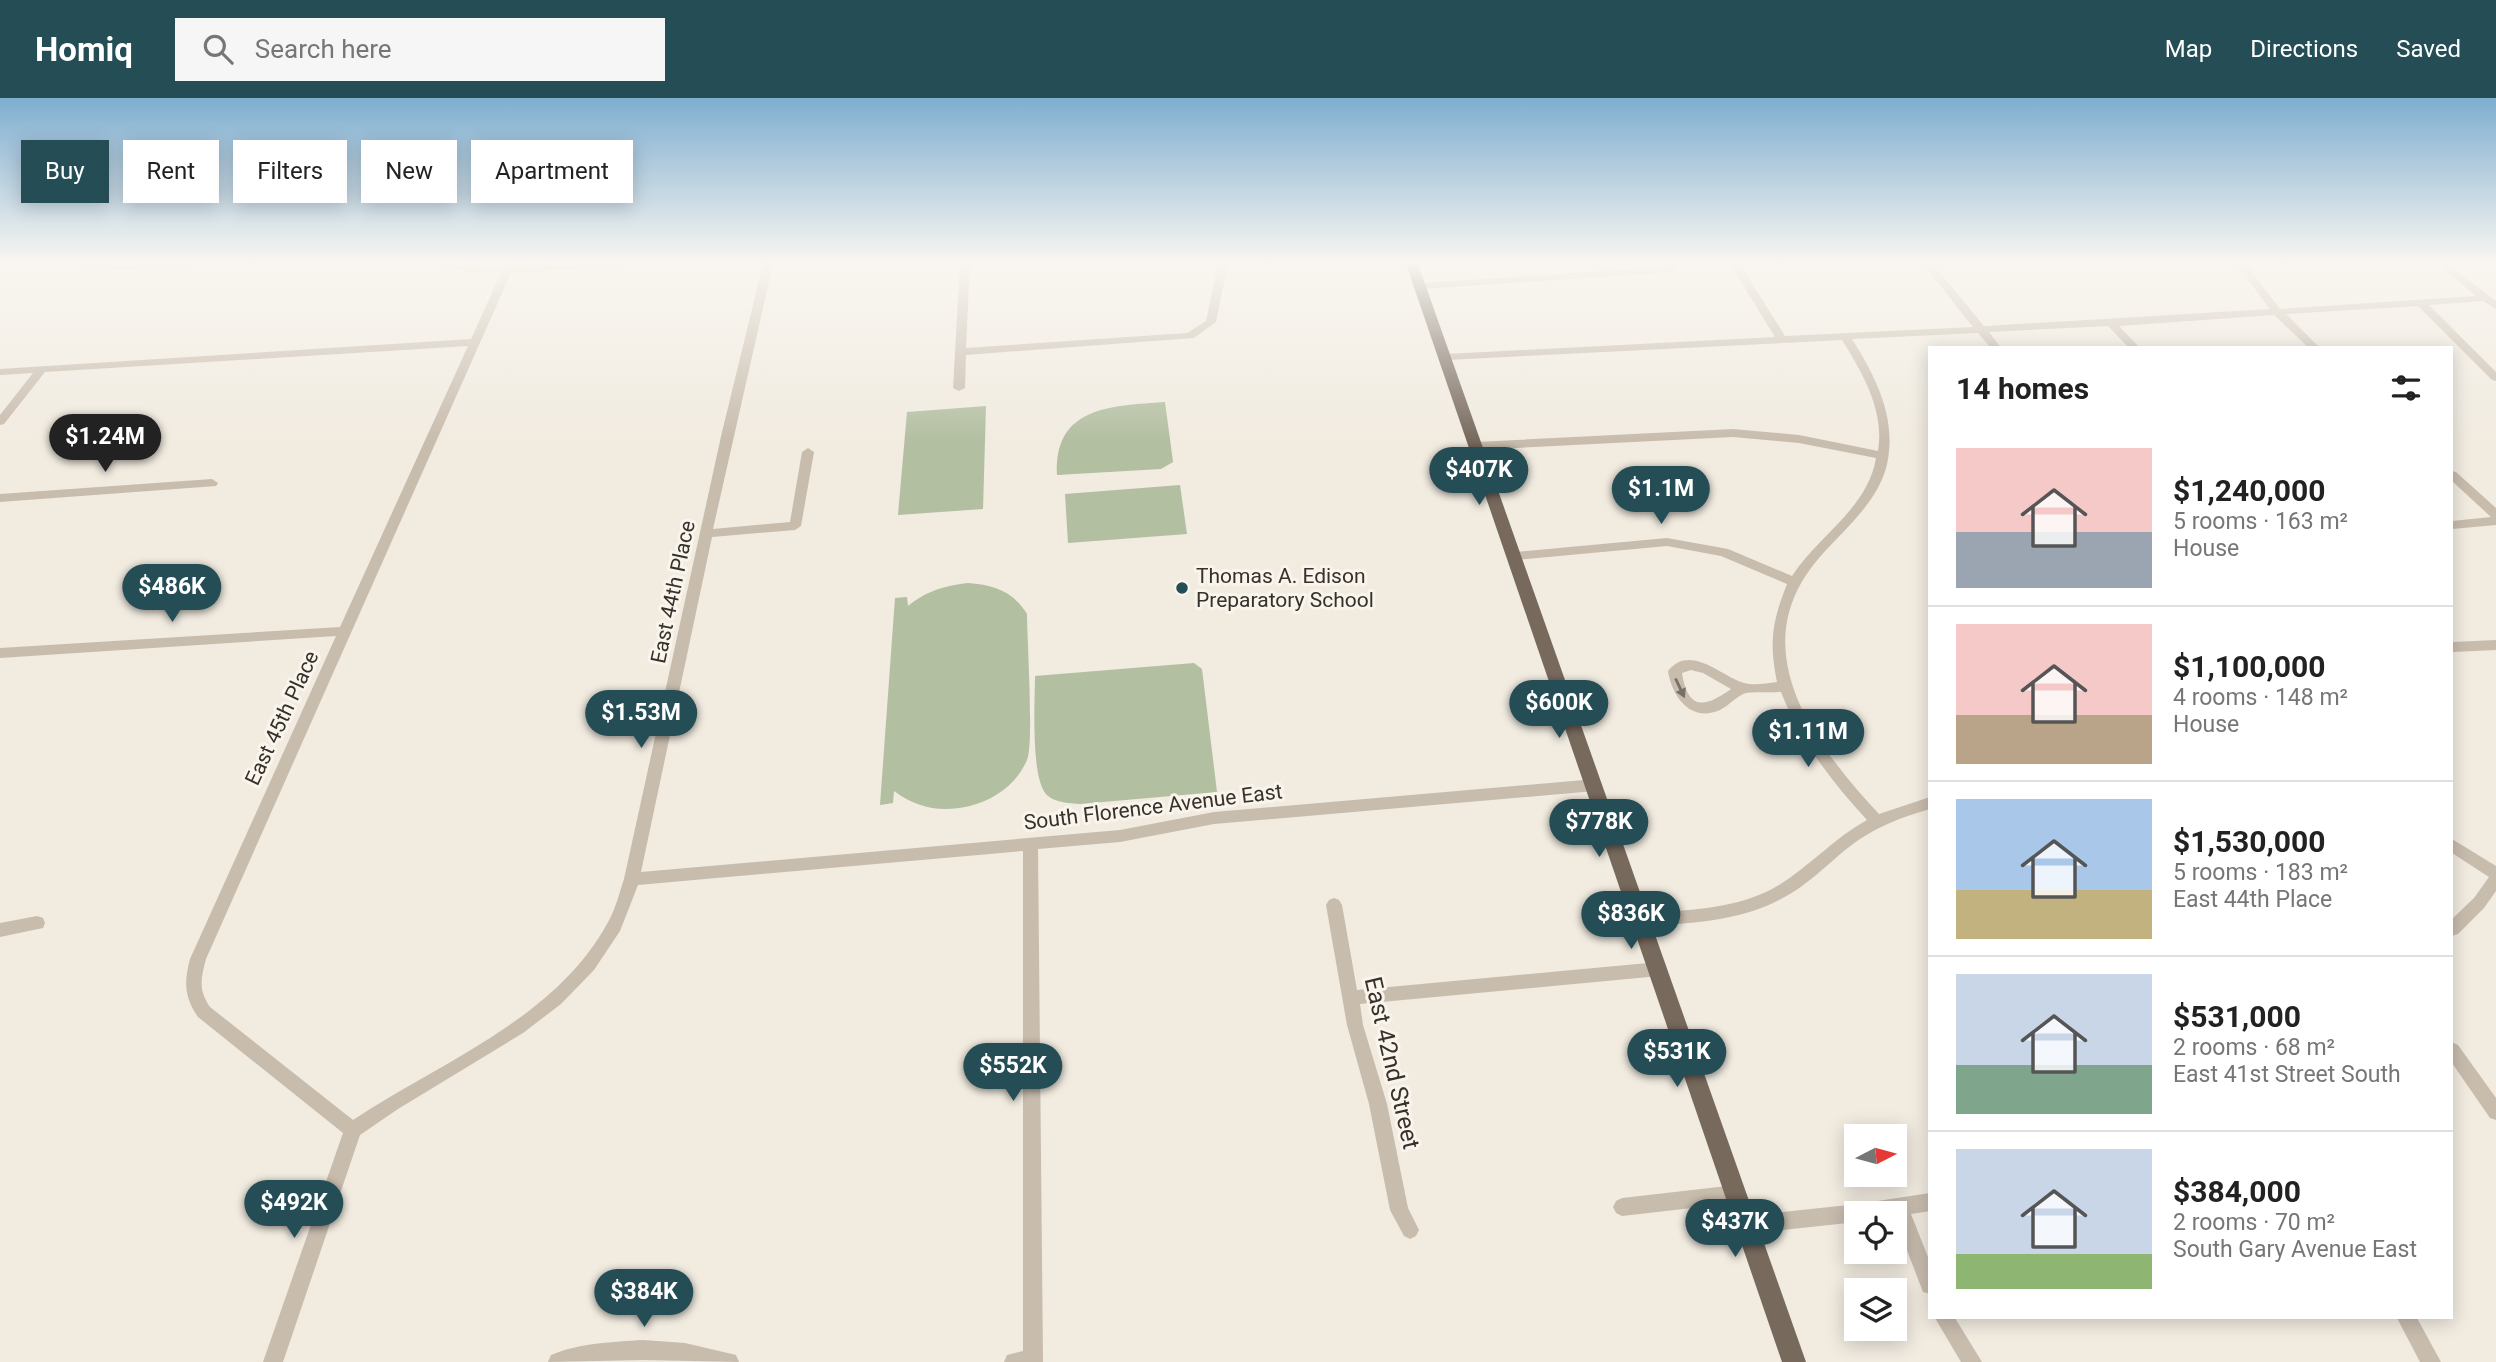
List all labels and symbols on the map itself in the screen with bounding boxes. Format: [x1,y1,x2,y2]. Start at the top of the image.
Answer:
pin: $1.24M [48,414,162,474]
pin: $407K [1430,448,1528,507]
pin: $1.1M [1612,466,1710,526]
street label: East 44th Place [646,518,700,666]
pin: $486K [123,564,221,624]
place label: Thomas A. Edison Preparatory School [1196,564,1374,612]
marker: Thomas A. Edison Preparatory School [1174,580,1190,596]
street label: East 45th Place [240,647,324,789]
one-way arrow [1674,678,1686,698]
pin: $600K [1510,680,1608,740]
pin: $1.53M [584,690,698,750]
pin: $1.11M [1751,710,1865,769]
street label: South Florence Avenue East [1022,779,1284,835]
pin: $778K [1550,800,1648,859]
pin: $836K [1582,892,1680,951]
street label: East 42nd Street [1359,974,1425,1152]
pin: $531K [1628,1030,1726,1089]
pin: $552K [964,1044,1062,1103]
north arrow [1844,1124,1908,1186]
pin: $492K [245,1180,343,1240]
pin: $437K [1686,1200,1784,1259]
pin: $384K [595,1270,693,1329]

